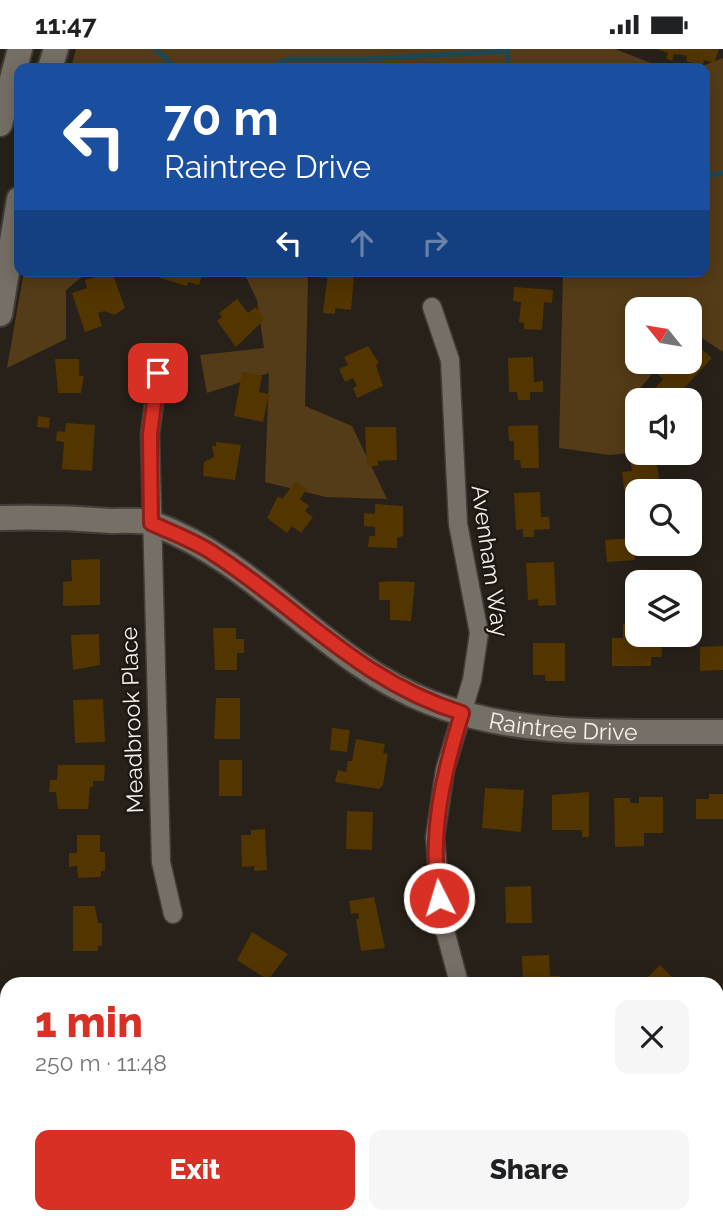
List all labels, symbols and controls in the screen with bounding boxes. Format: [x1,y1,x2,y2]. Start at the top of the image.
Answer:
text: 11:47 [35,10,97,40]
text: 70 m [164,89,279,146]
icon: left [49,91,140,182]
text: Raintree Drive [164,148,371,185]
icon: left [270,224,308,262]
icon: ahead [343,224,381,262]
icon: right [416,224,454,262]
north arrow [625,297,702,375]
map controls [625,297,702,647]
pin [128,343,188,403]
icon: arrive [139,354,177,392]
button: sound [625,388,702,465]
button: search [625,479,702,556]
street label: Avenham Way [466,483,515,639]
button: layers [625,570,702,647]
street label: Meadbrook Place [115,626,148,814]
street label: Raintree Drive [487,706,638,745]
position arrow [402,861,476,935]
text: 1 min [35,998,143,1047]
button: close [615,1000,689,1074]
text: 250 m · 11:48 [35,1049,167,1076]
button: Exit [35,1130,355,1210]
button: Share [369,1130,689,1210]

